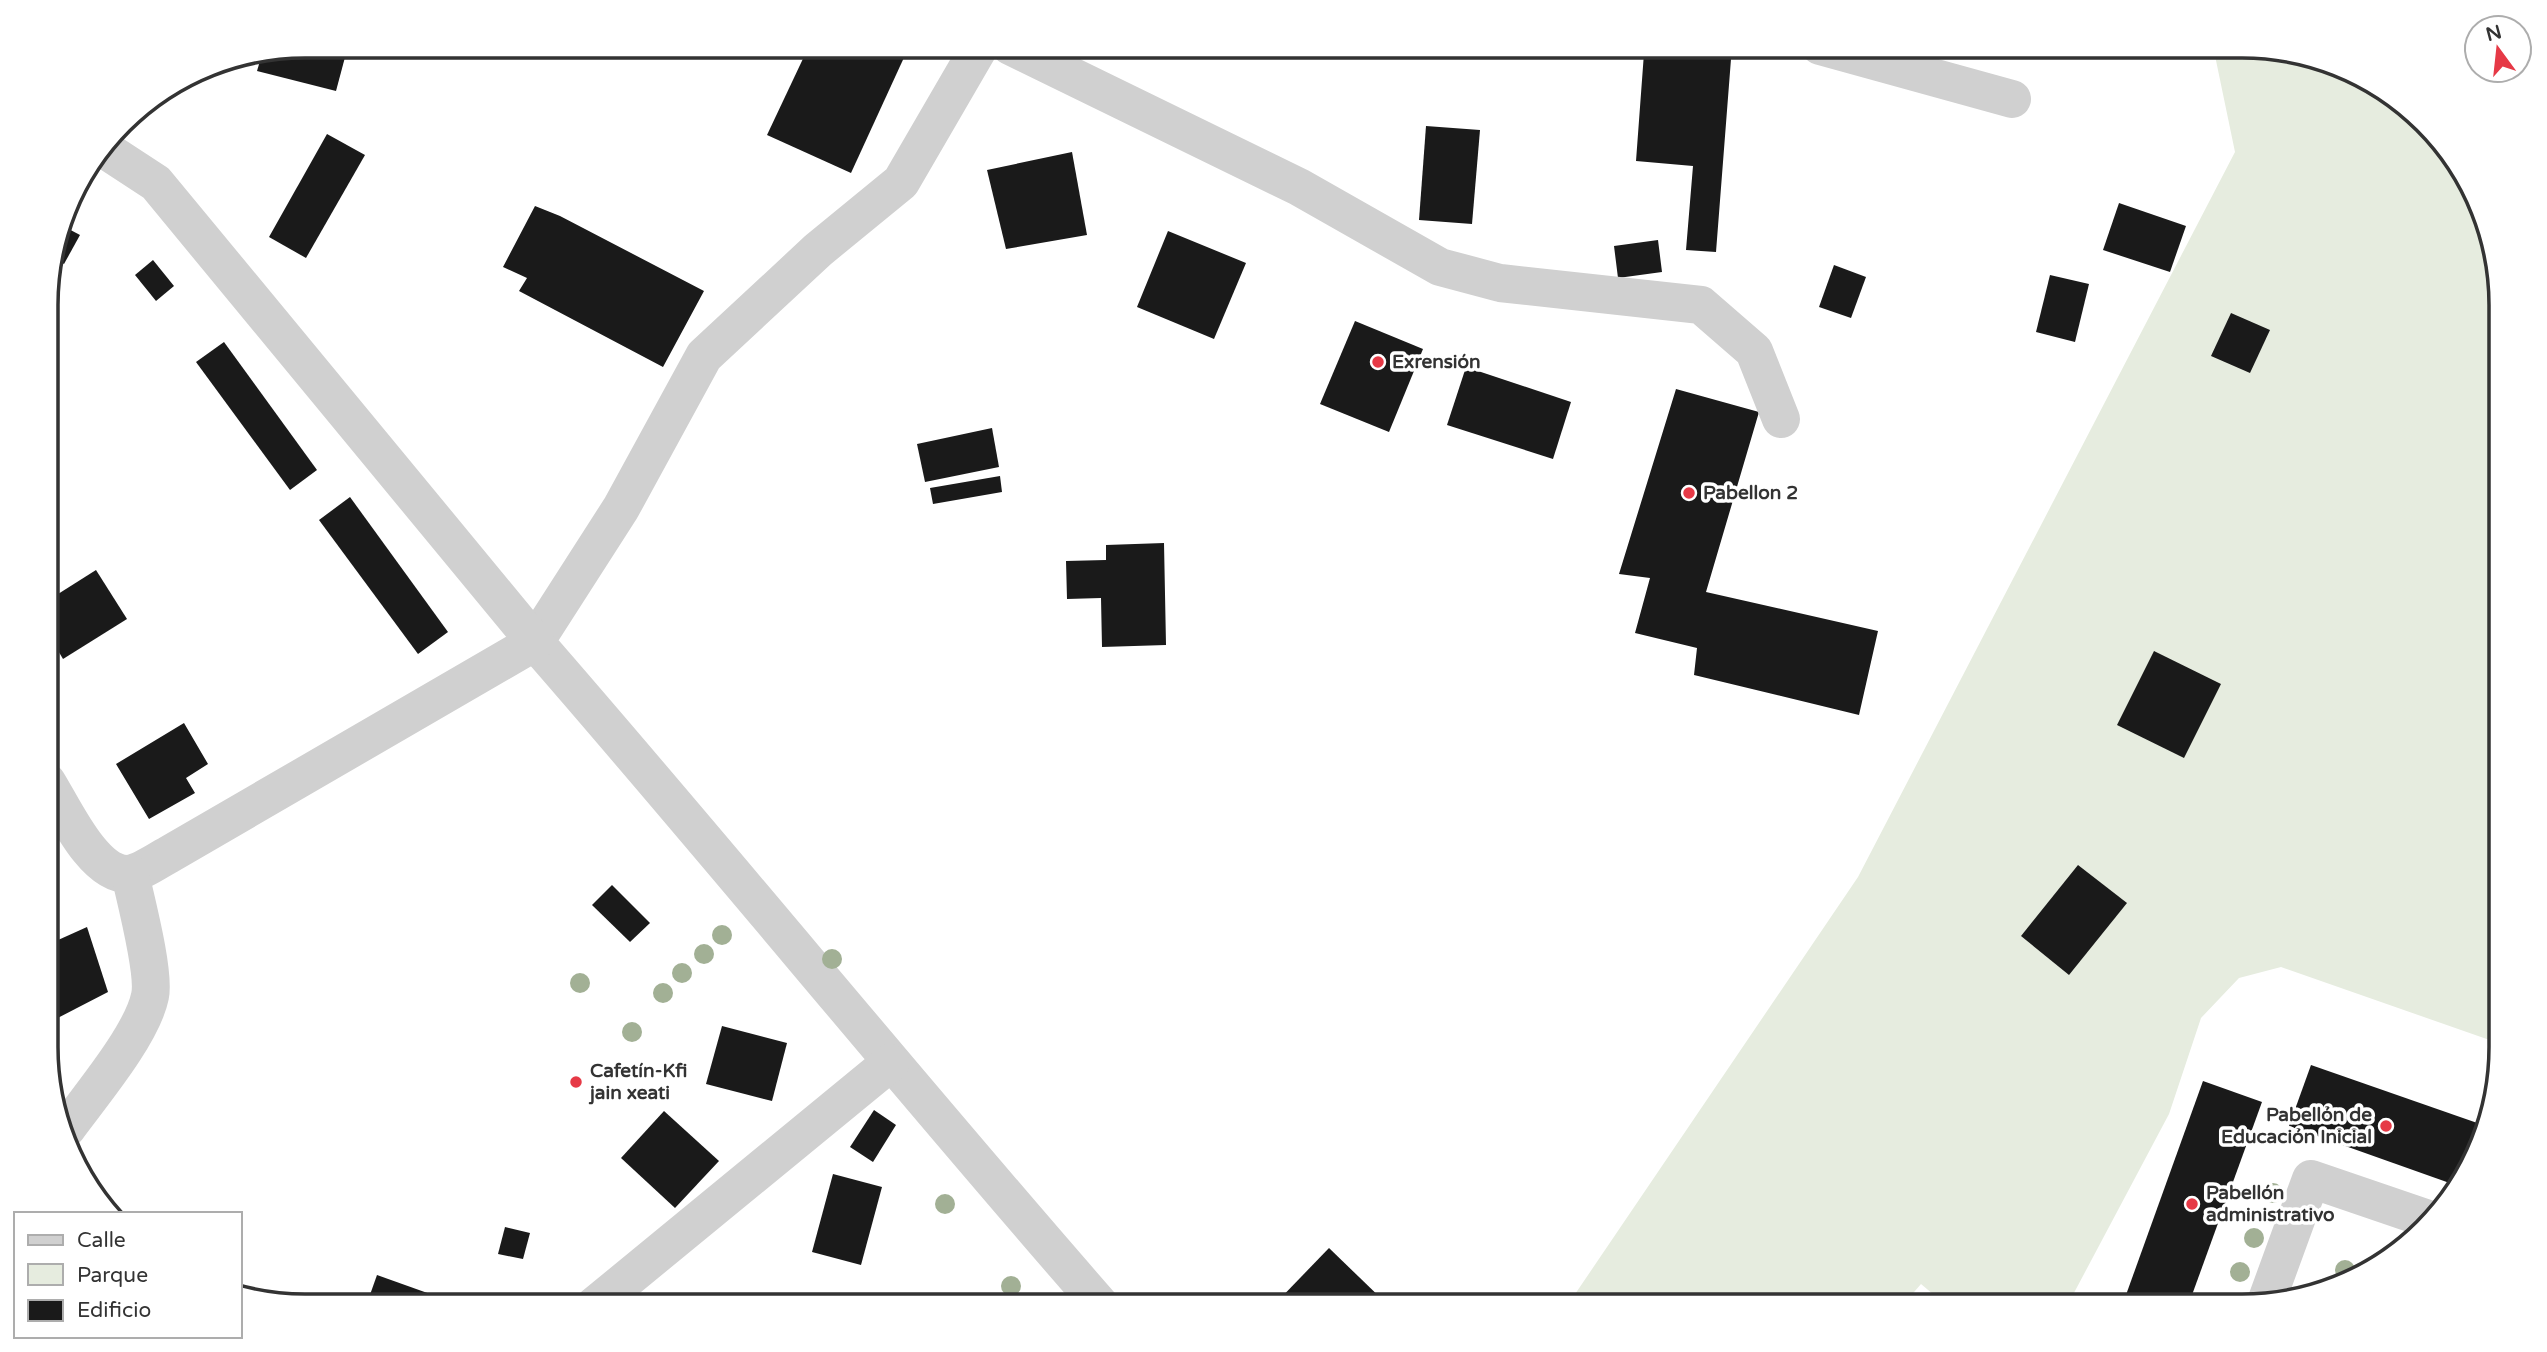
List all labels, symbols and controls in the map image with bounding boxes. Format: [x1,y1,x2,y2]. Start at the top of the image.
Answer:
north arrow [2463,14,2533,84]
text: N [2484,21,2504,46]
place label: Exrensión [1392,351,1481,373]
marker: Exrensión [1370,354,1386,370]
place label: Pabellon 2 [1703,482,1798,504]
marker: Pabellon 2 [1681,485,1697,501]
place label: Cafetín-Kfi jain xeati [588,1060,687,1105]
marker: Cafetín-Kfi jain xeati [568,1074,584,1090]
place label: Pabellón de Educación Inicial [2221,1104,2372,1148]
marker: Pabellón de Educación Inicial [2378,1118,2394,1134]
place label: Pabellón administrativo [2206,1182,2335,1226]
marker: Pabellón administrativo [2184,1196,2200,1212]
legend [14,1212,242,1338]
text: Calle [77,1228,126,1253]
text: Parque [77,1263,148,1288]
text: Edificio [77,1298,151,1323]

